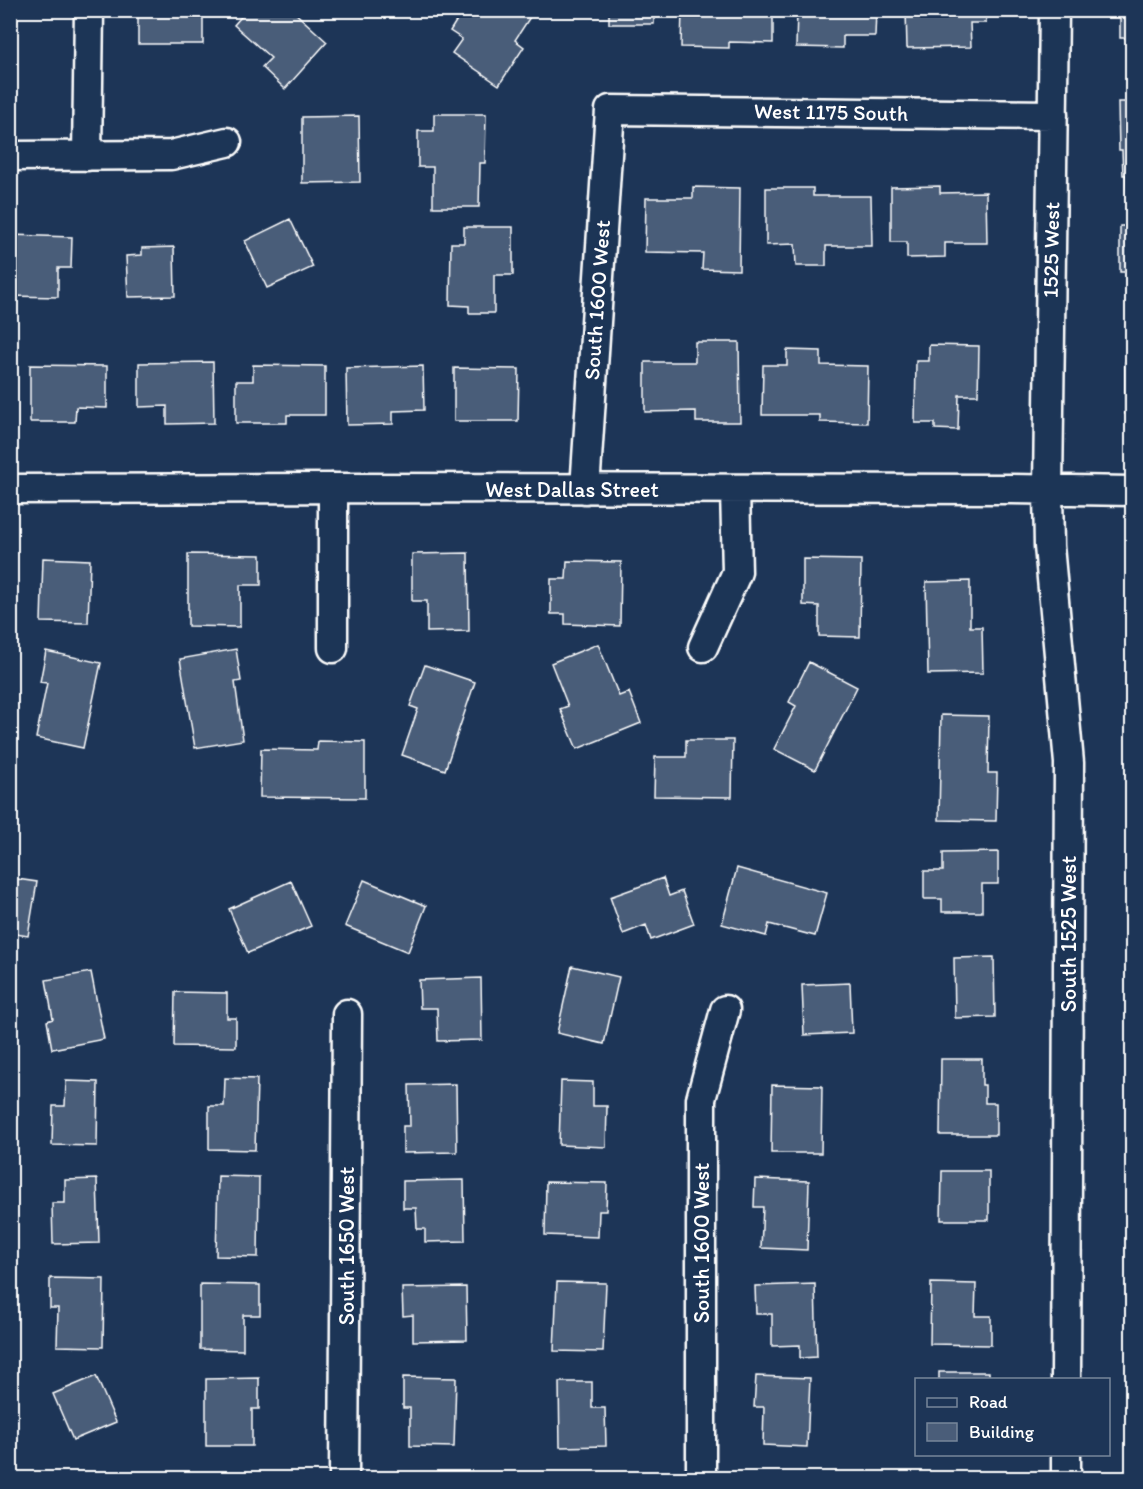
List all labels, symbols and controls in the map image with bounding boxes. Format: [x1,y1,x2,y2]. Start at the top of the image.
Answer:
street label: West 1175 South [754,97,908,127]
street label: 1525 West [1037,202,1065,298]
street label: South 1600 West [578,219,616,381]
street label: West Dallas Street [485,476,659,503]
street label: South 1525 West [1055,856,1082,1012]
street label: South 1600 West [688,1163,715,1323]
street label: South 1650 West [333,1167,360,1325]
legend [915,1378,1110,1456]
text: Road [969,1391,1008,1413]
text: Building [969,1421,1035,1443]

